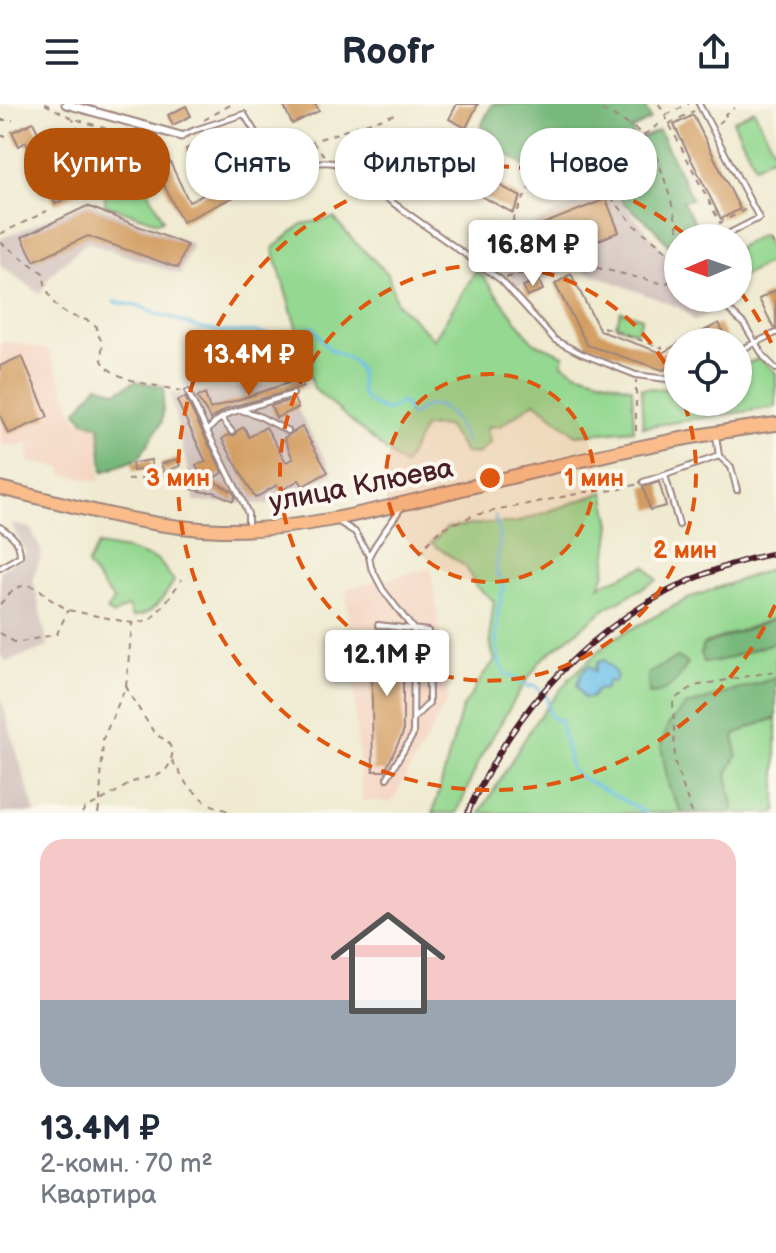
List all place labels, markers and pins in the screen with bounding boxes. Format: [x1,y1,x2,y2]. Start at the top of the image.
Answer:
pin: 16.8M ₽ [459,220,607,288]
pin: 13.4M ₽ [175,330,323,398]
centre of rings [476,464,504,492]
pin: 12.1M ₽ [313,630,461,698]

